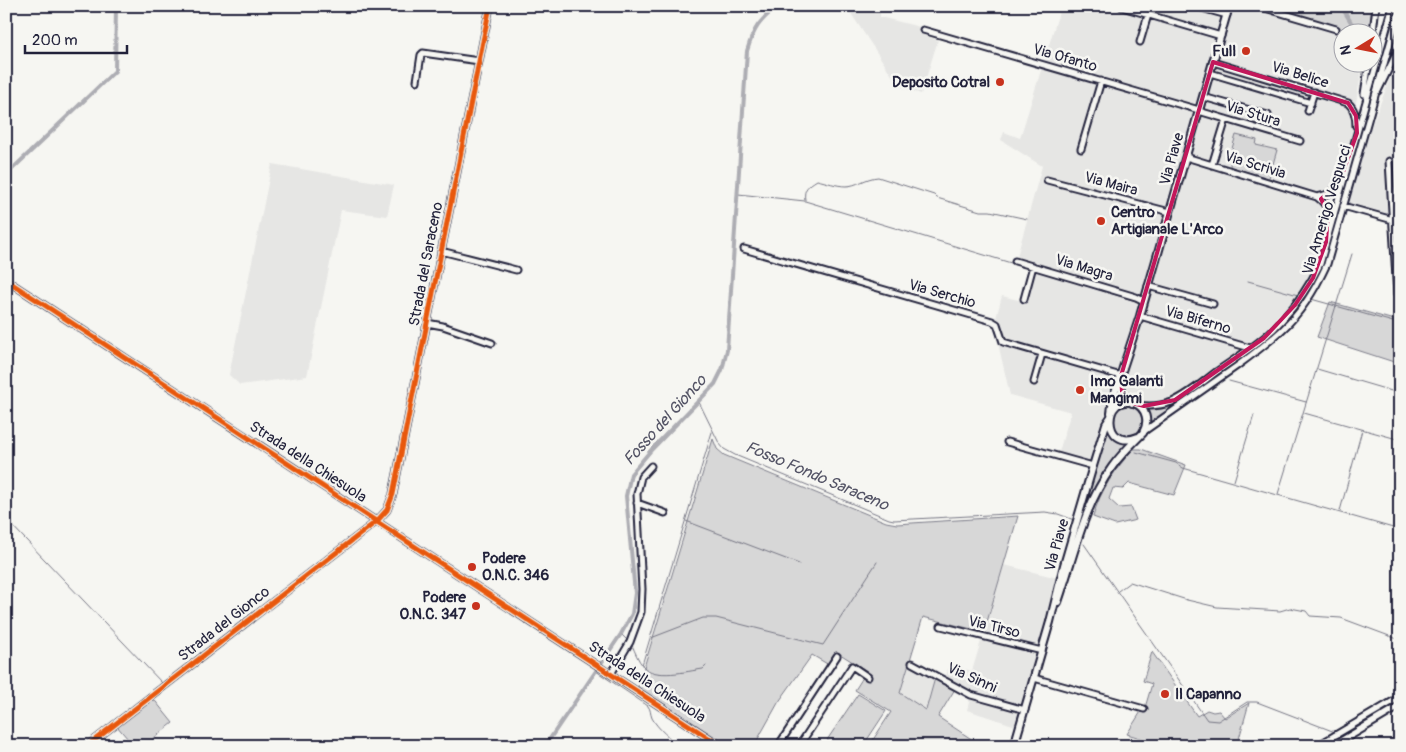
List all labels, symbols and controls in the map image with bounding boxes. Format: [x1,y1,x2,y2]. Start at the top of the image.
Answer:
scale bar [25,22,128,54]
north arrow [1334,22,1384,72]
text: 200 m [32,31,77,50]
street label: Via Ofanto [1031,40,1099,76]
place label: Full [1212,42,1236,61]
text: N [1336,44,1355,56]
marker: Full [1240,45,1252,57]
street label: Via Belice [1269,57,1332,93]
place label: Deposito Cotral [892,73,990,92]
marker: Deposito Cotral [994,76,1006,88]
street label: Via Stura [1223,97,1283,131]
street label: Via Piave [1155,130,1189,188]
street label: Via Amerigo Vespucci [1298,143,1356,277]
street label: Via Scrivia [1222,147,1288,183]
street label: Via Maira [1082,168,1140,200]
street label: Strada del Saraceno [405,200,447,328]
place label: Centro Artigianale L'Arco [1111,203,1223,239]
marker: Centro Artigianale L'Arco [1095,215,1107,227]
street label: Via Magra [1053,250,1115,286]
street label: Via Serchio [906,275,978,313]
street label: Via Biferno [1163,302,1233,338]
water label: Fosso del Gionco [619,370,712,469]
place label: Imo Galanti Mangimi [1090,372,1163,408]
marker: Imo Galanti Mangimi [1074,384,1086,396]
street label: Strada della Chiesuola [246,417,370,507]
water label: Fosso Fondo Saraceno [743,437,893,516]
street label: Via Piave [1040,516,1074,574]
place label: Podere O.N.C. 346 [482,549,550,585]
marker: Podere O.N.C. 346 [466,561,478,573]
street label: Strada del Gionco [174,582,274,666]
place label: Podere O.N.C. 347 [400,588,467,624]
marker: Podere O.N.C. 347 [470,600,482,612]
street label: Via Tirso [966,611,1022,643]
street label: Strada della Chiesuola [585,637,709,727]
street label: Via Sinni [944,659,1000,698]
place label: Il Capanno [1175,685,1241,704]
marker: Il Capanno [1159,688,1171,700]

